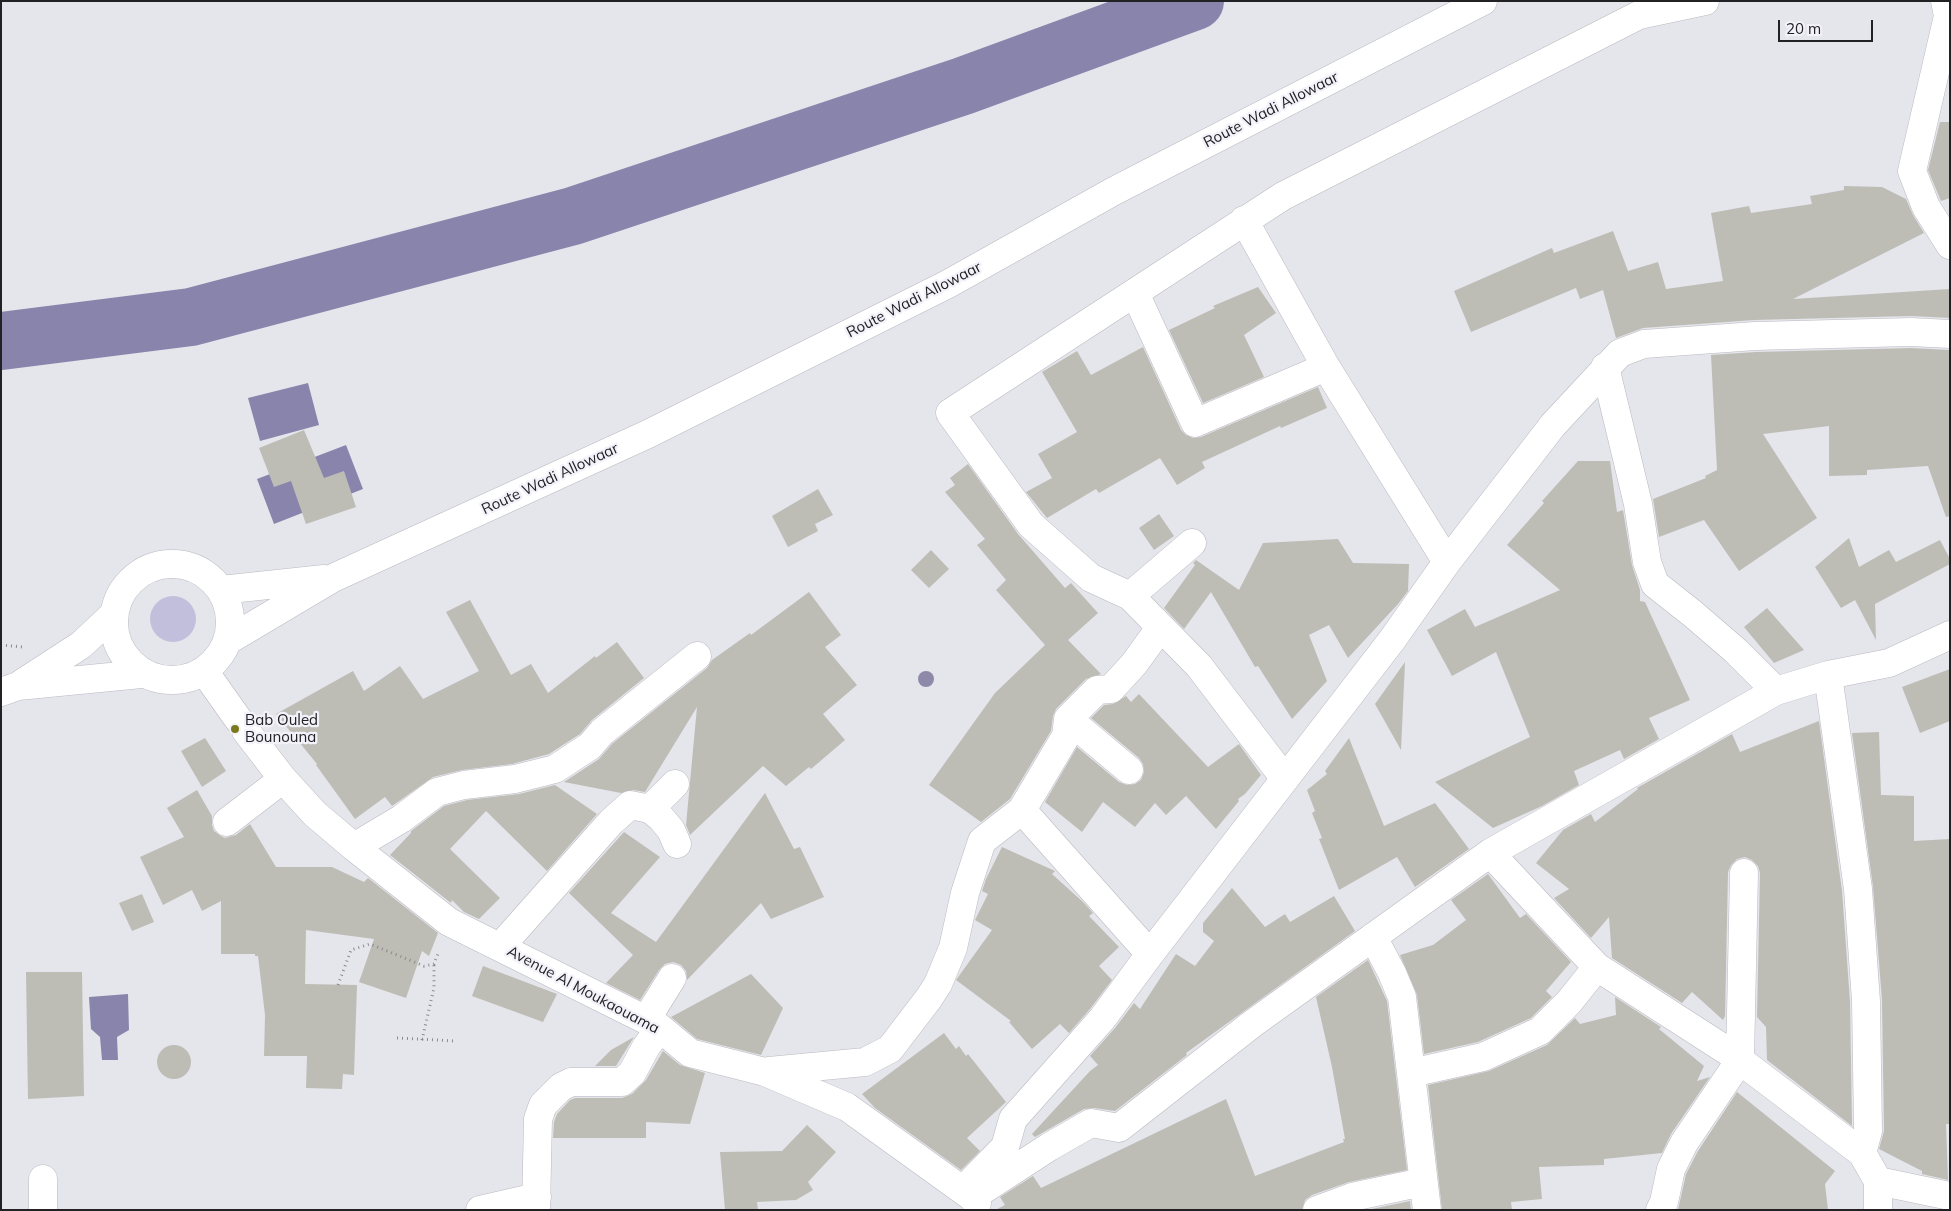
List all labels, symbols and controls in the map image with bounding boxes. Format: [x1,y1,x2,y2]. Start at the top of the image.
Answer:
scale bar [1781,10,1876,42]
text: 20 m [1786,19,1821,38]
street label: Route Wadi Allowaar [1201,68,1341,152]
street label: Route Wadi Allowaar [844,258,984,342]
street label: Route Wadi Allowaar [479,439,621,519]
place label: Bab Ouled Bounouna [245,711,318,746]
marker: Bab Ouled Bounouna [229,723,241,735]
street label: Avenue Al Moukaouama [504,942,662,1038]

